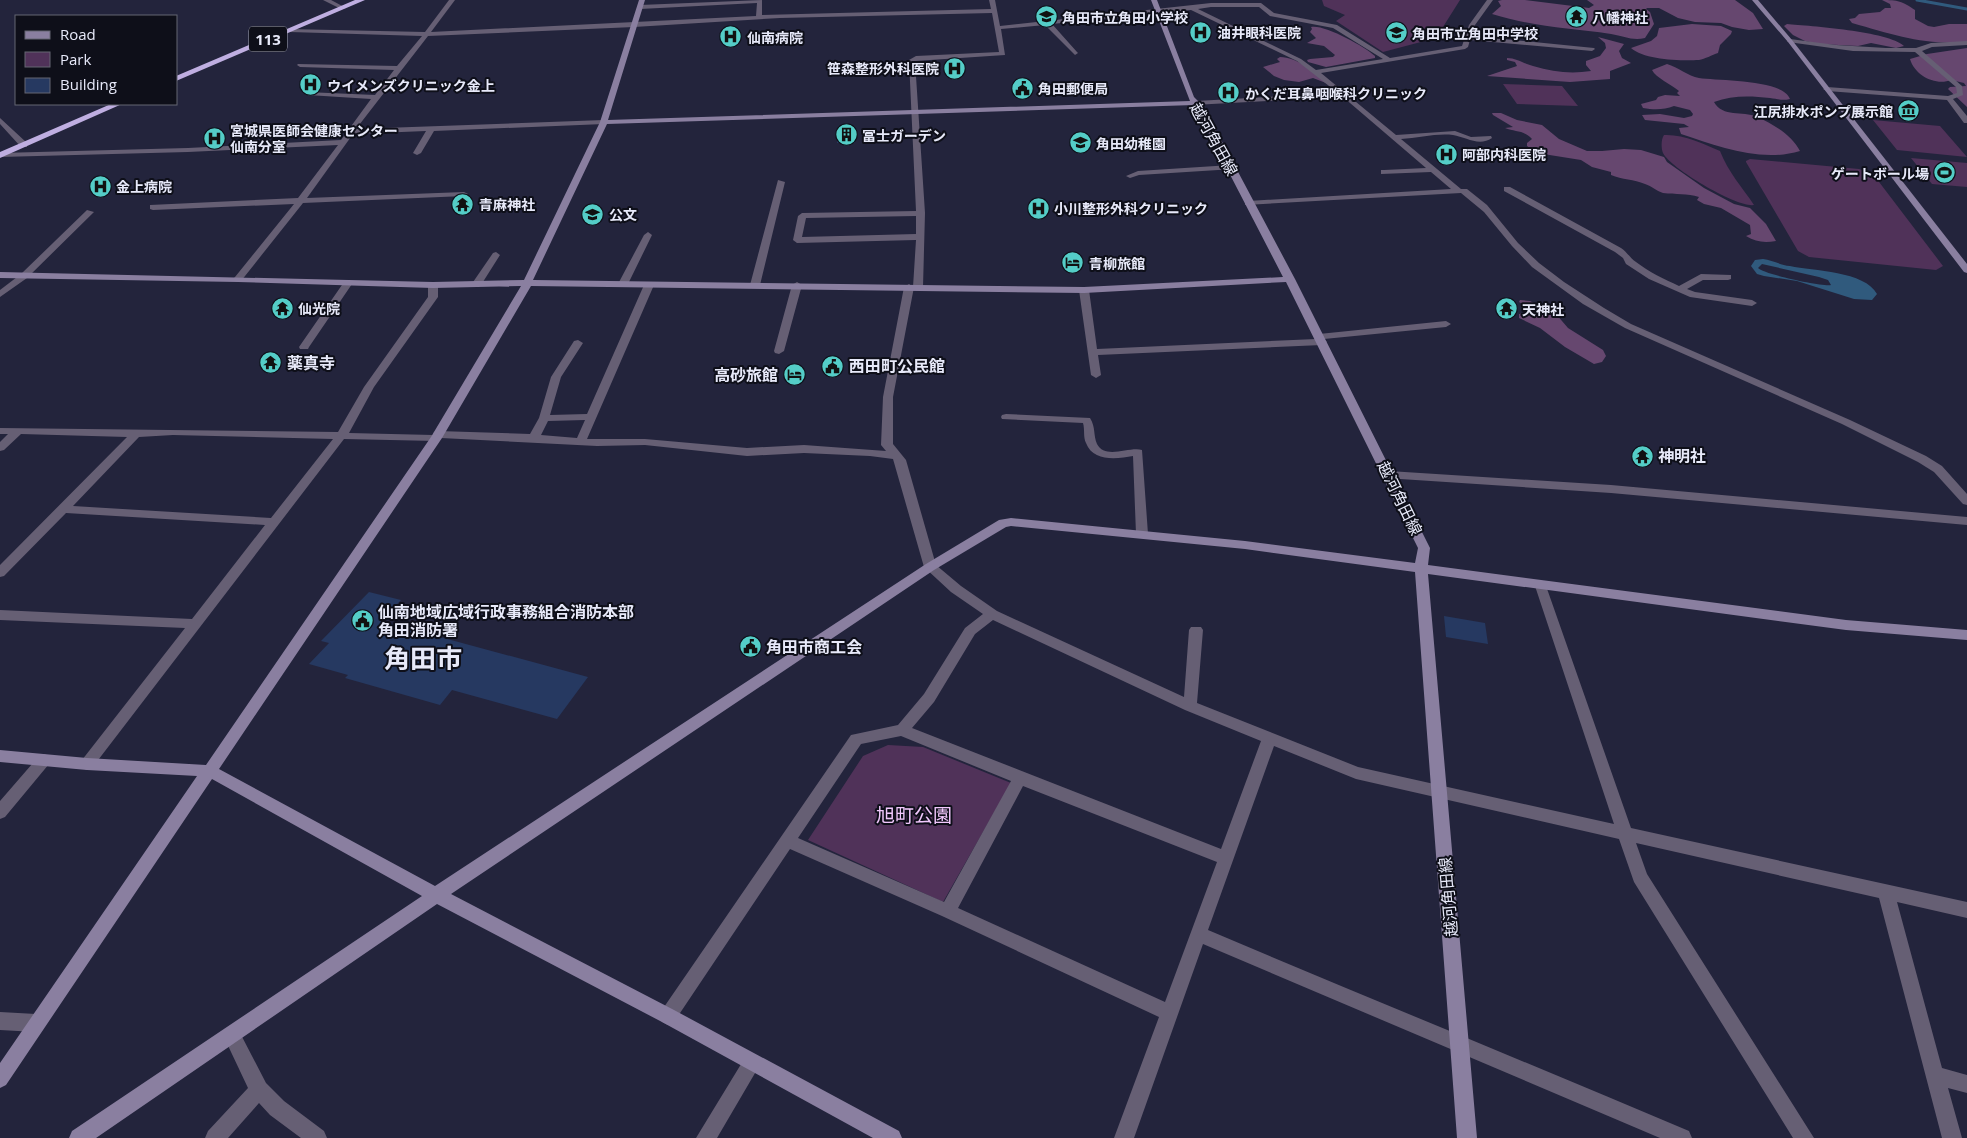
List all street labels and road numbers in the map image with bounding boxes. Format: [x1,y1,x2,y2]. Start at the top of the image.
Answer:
road number: 113 [249,26,287,52]
street label: 越河角田線 [1185,99,1243,179]
street label: 越河角田線 [1373,457,1427,539]
street label: 越河角田線 [1434,856,1462,938]

